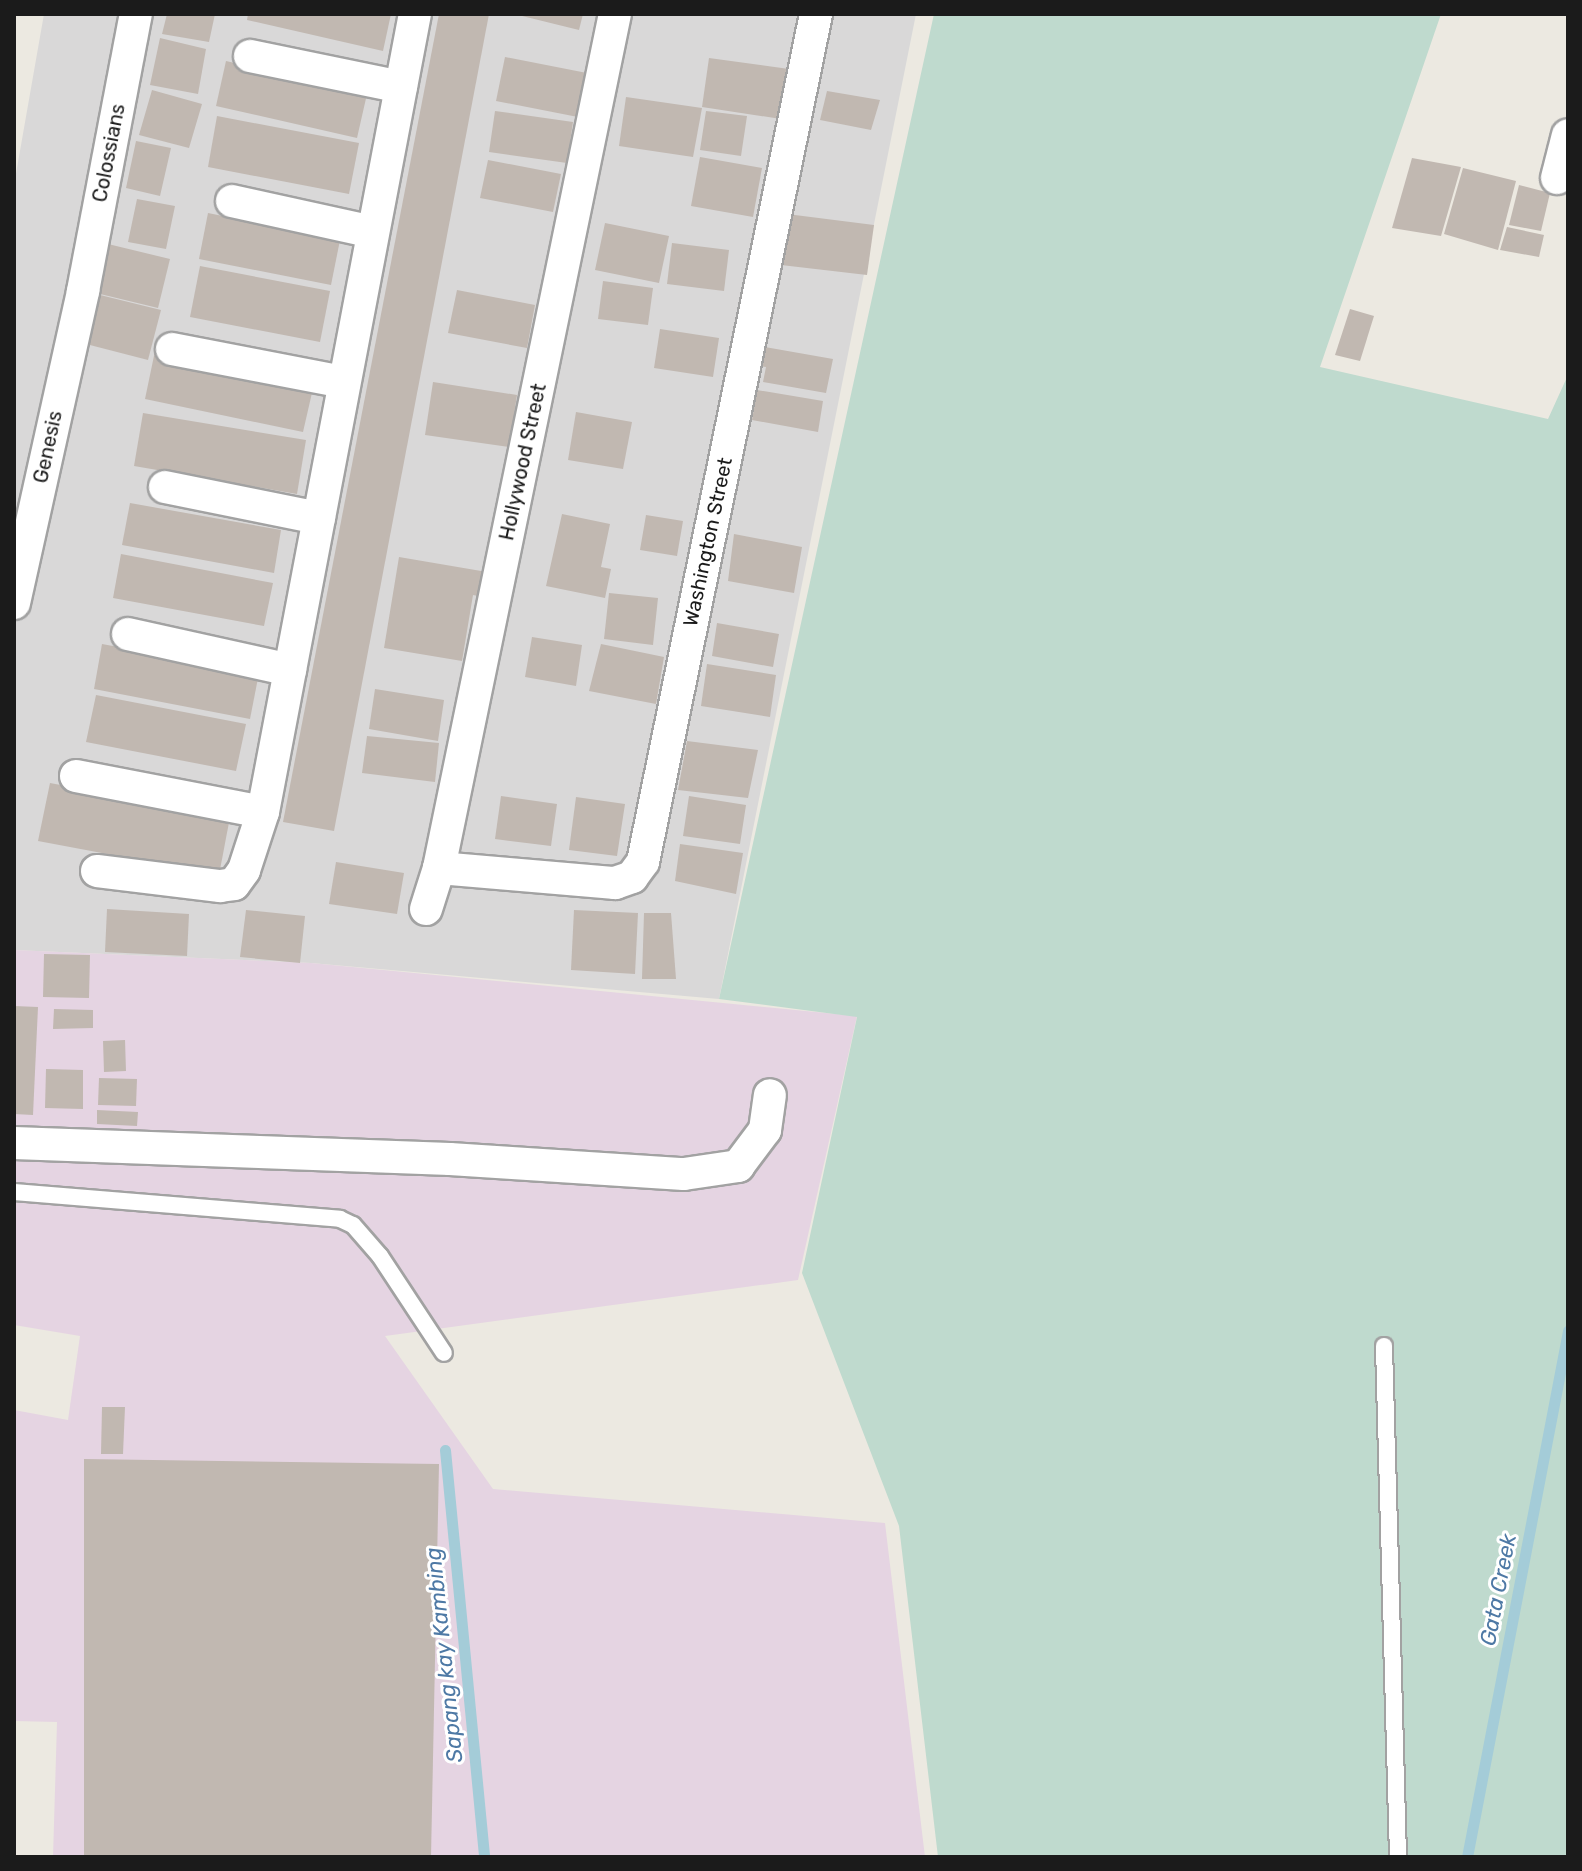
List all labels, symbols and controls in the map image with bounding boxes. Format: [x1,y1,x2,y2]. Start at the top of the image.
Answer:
street label: Colossians [88,102,130,204]
street label: Hollywood Street [495,381,551,543]
street label: Genesis [29,409,67,485]
street label: Washington Street [678,455,738,629]
water label: Gata Creek [1474,1532,1522,1648]
water label: Sapang kay Kambing [420,1546,468,1764]

